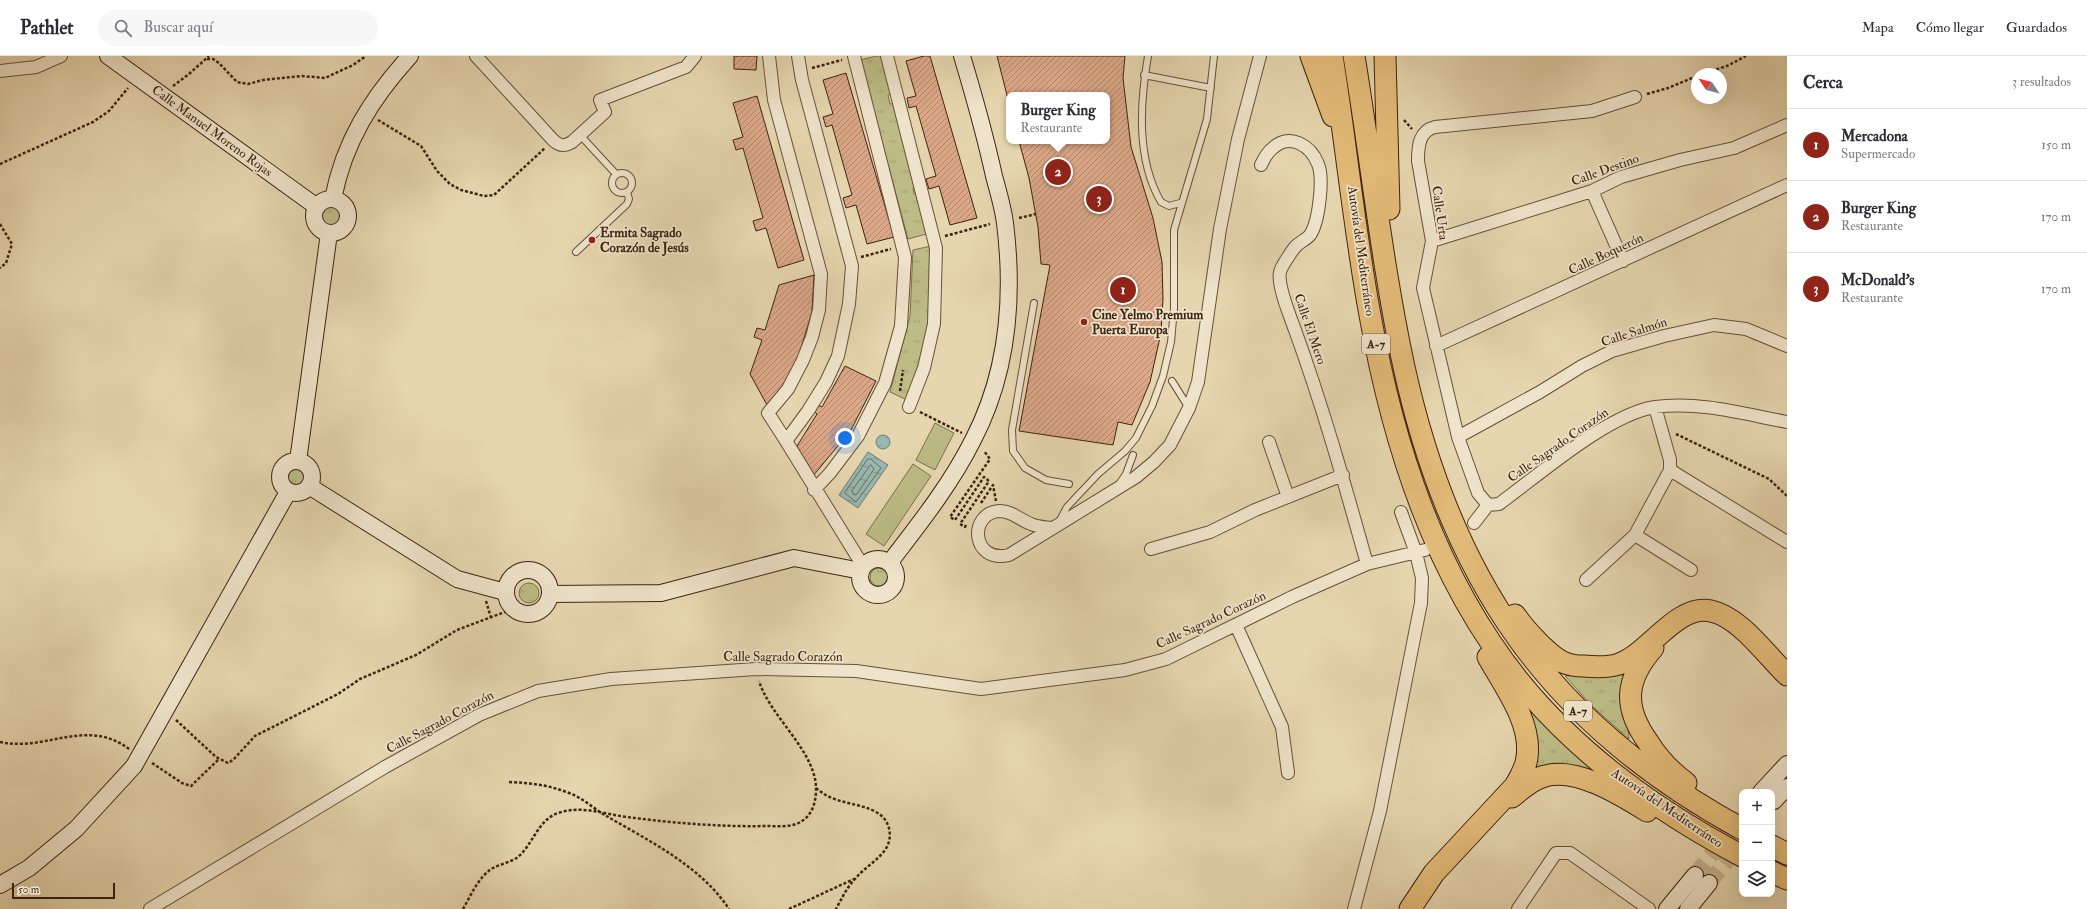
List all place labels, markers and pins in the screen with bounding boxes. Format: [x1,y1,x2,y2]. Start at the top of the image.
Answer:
pin: 2 [1045,157,1071,187]
pin: 3 [1086,184,1112,214]
place label: Ermita Sagrado Corazón de Jesús [600,225,689,257]
marker: Ermita Sagrado Corazón de Jesús [587,235,597,245]
pin: 1 [1110,275,1136,305]
place label: Cine Yelmo Premium Puerta Europa [1092,307,1204,339]
marker: Cine Yelmo Premium Puerta Europa [1079,317,1089,327]

